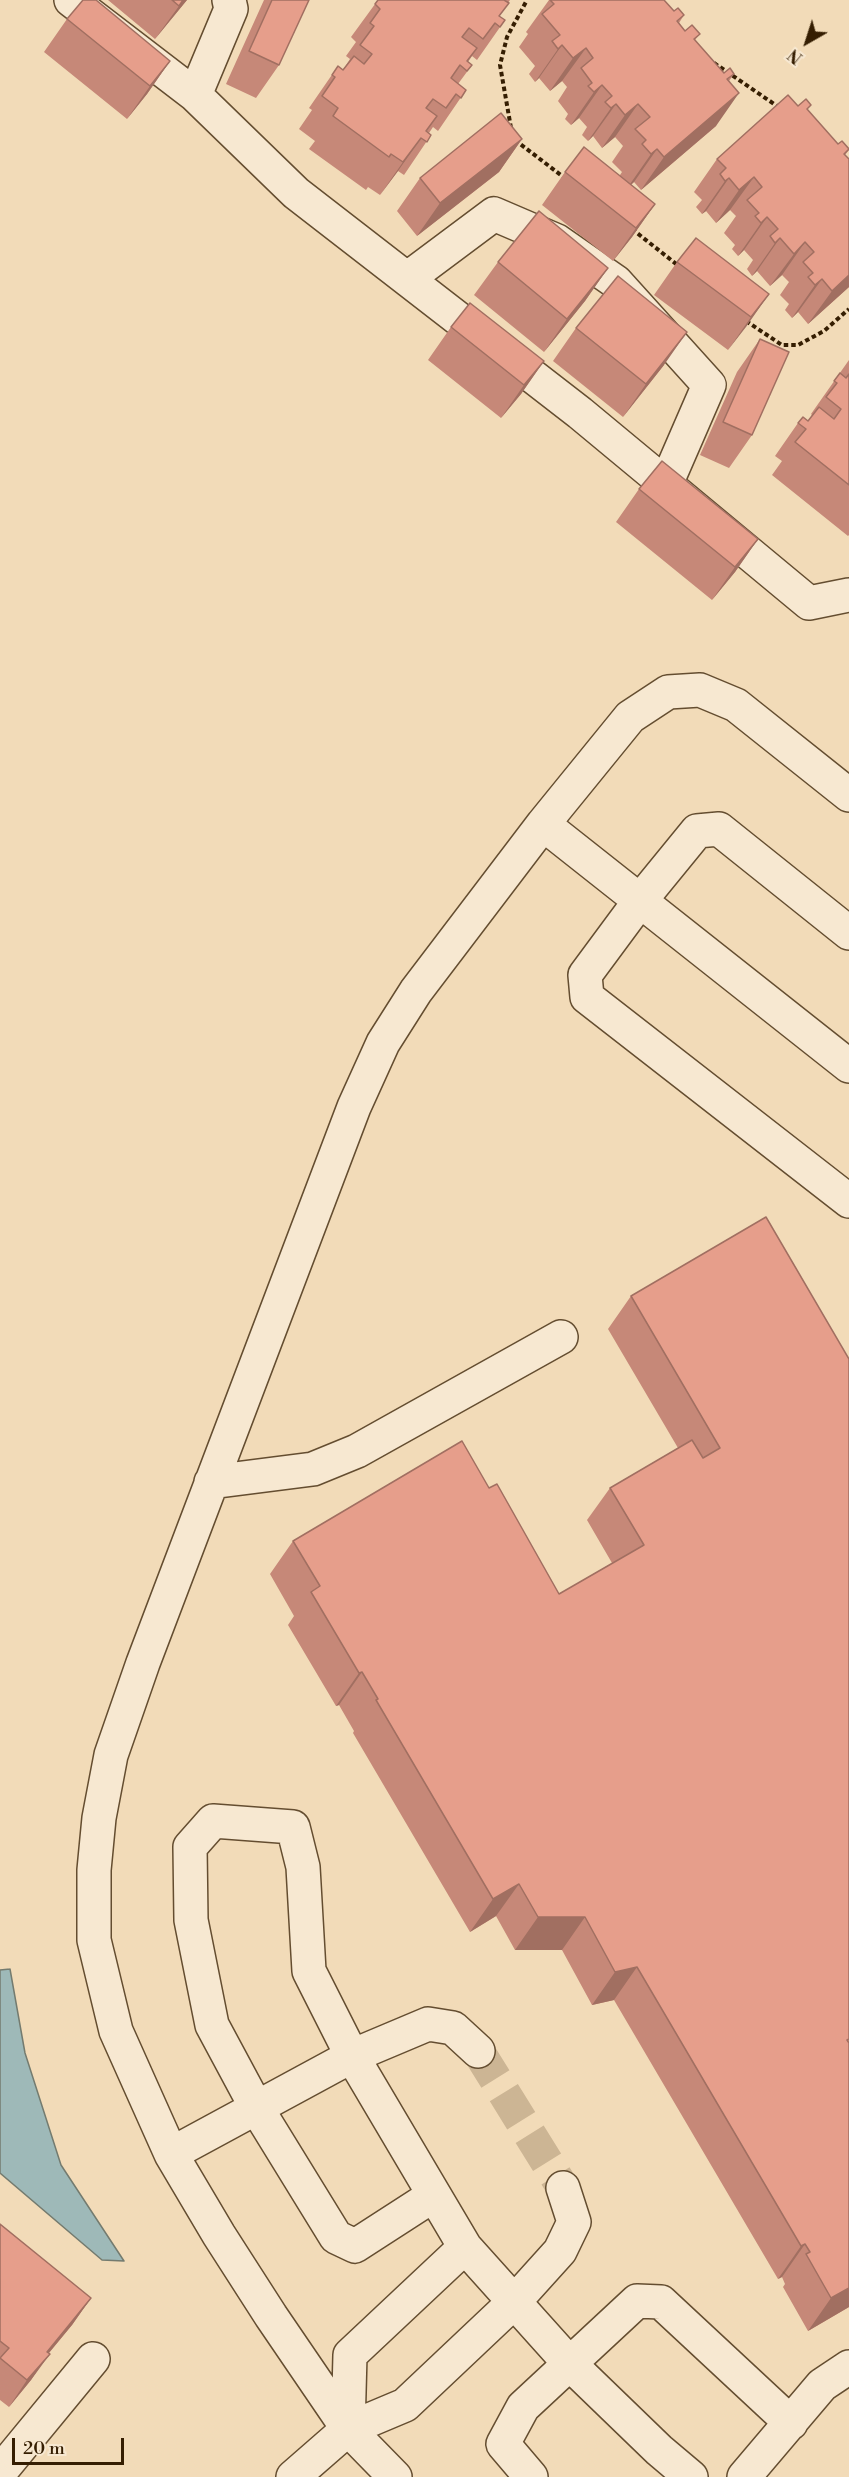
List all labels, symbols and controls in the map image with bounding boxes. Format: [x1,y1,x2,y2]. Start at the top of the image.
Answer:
north arrow [777,12,837,72]
text: N [784,44,807,68]
scale bar [15,2426,128,2464]
text: 20 m [23,2437,65,2460]

